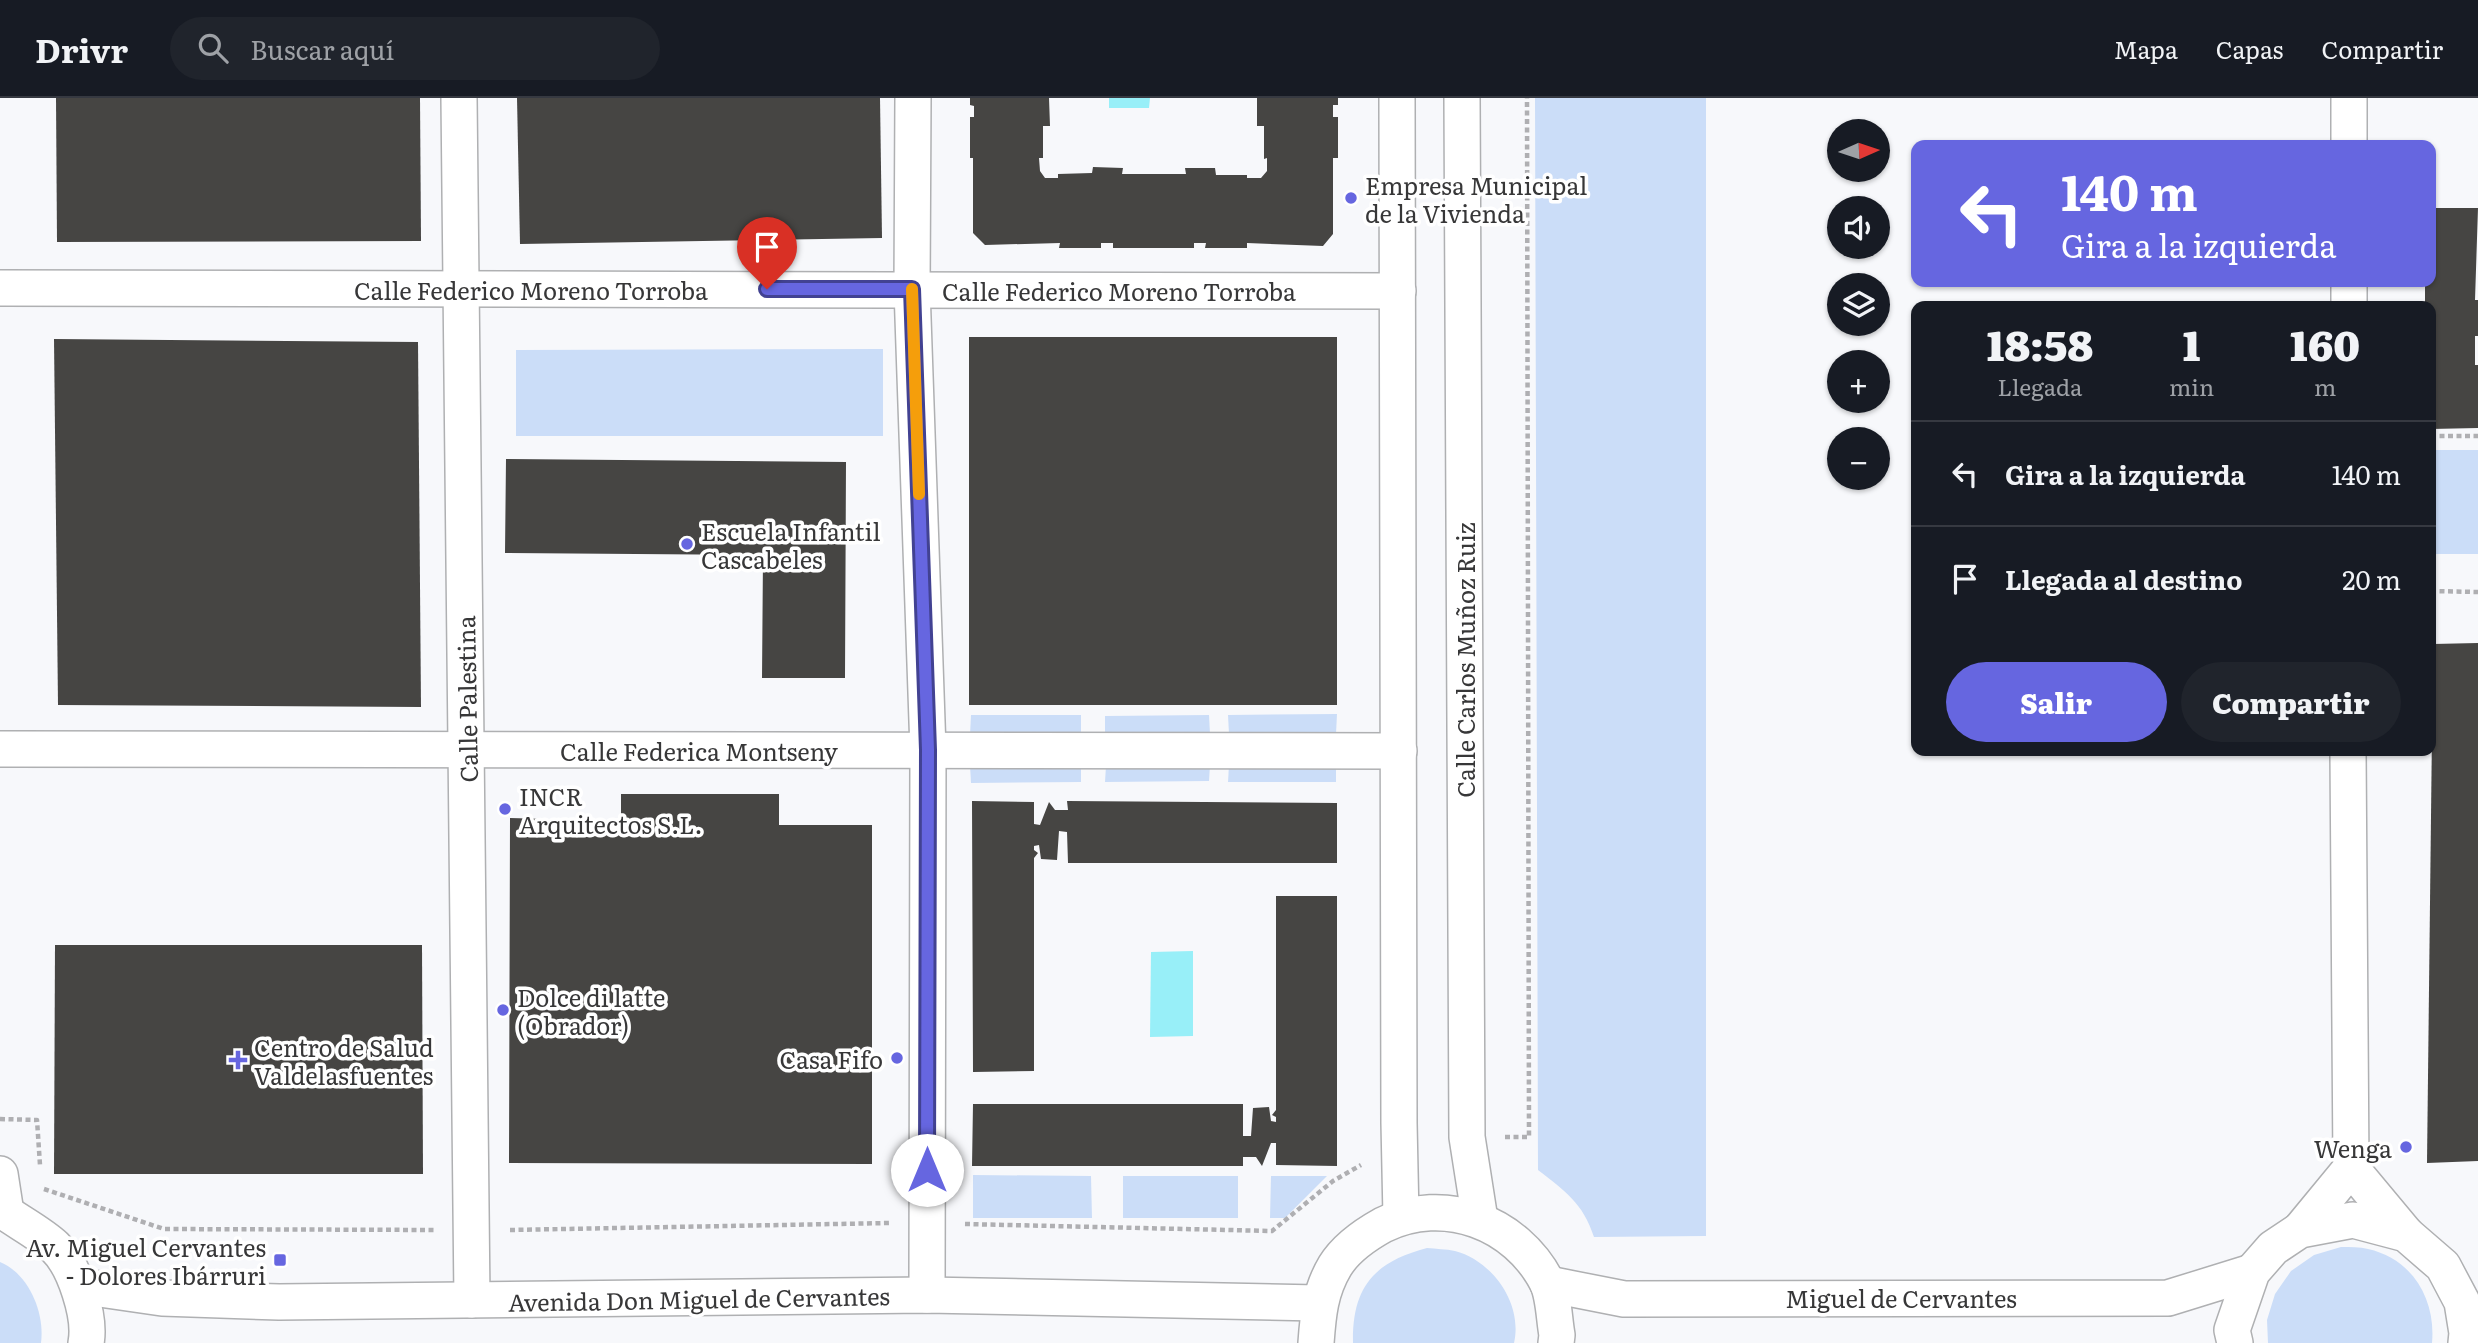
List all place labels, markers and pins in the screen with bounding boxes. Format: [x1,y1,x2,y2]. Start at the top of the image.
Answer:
place label: Empresa Municipal de la Vivienda [1365,167,1587,230]
marker: Empresa Municipal de la Vivienda [1343,190,1359,206]
pin [737,217,797,289]
place label: Escuela Infantil Cascabeles [701,513,881,576]
marker: Escuela Infantil Cascabeles [679,536,695,552]
place label: INCR Arquitectos S.L. [519,778,703,841]
marker: INCR Arquitectos S.L. [497,801,513,817]
place label: Dolce di latte (Obrador) [517,979,665,1042]
marker: Dolce di latte (Obrador) [495,1002,511,1018]
place label: Centro de Salud Valdelasfuentes [254,1029,434,1092]
place label: Casa Fifo [779,1041,883,1076]
marker: Centro de Salud Valdelasfuentes [228,1050,248,1070]
marker: Casa Fifo [889,1050,905,1066]
place label: Wenga [2314,1130,2392,1165]
marker: Wenga [2398,1139,2414,1155]
place label: Av. Miguel Cervantes - Dolores Ibárruri [26,1229,266,1292]
marker: Av. Miguel Cervantes - Dolores Ibárruri [272,1252,288,1268]

